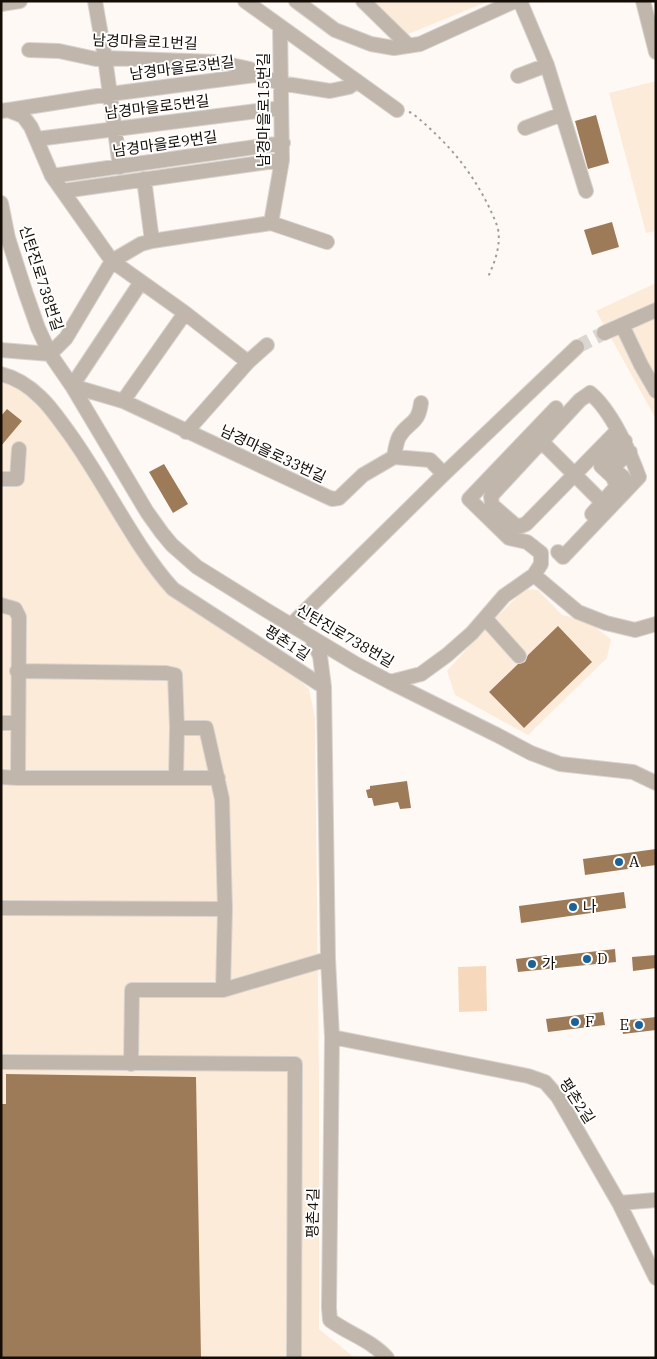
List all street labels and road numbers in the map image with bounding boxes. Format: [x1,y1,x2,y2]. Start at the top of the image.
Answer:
street label: 남경마을로1번길 [92,30,198,53]
street label: 남경마을로3번길 [128,52,236,83]
street label: 남경마을로15번길 [254,53,273,167]
street label: 남경마을로5번길 [103,91,211,122]
street label: 남경마을로9번길 [111,127,219,160]
street label: 신탄진로738번길 [15,223,67,333]
street label: 남경마을로33번길 [217,421,329,486]
street label: 신탄진로738번길 [293,600,398,671]
street label: 평촌1길 [261,621,314,664]
street label: 평촌2길 [556,1074,599,1127]
street label: 평촌4길 [303,1188,322,1238]

